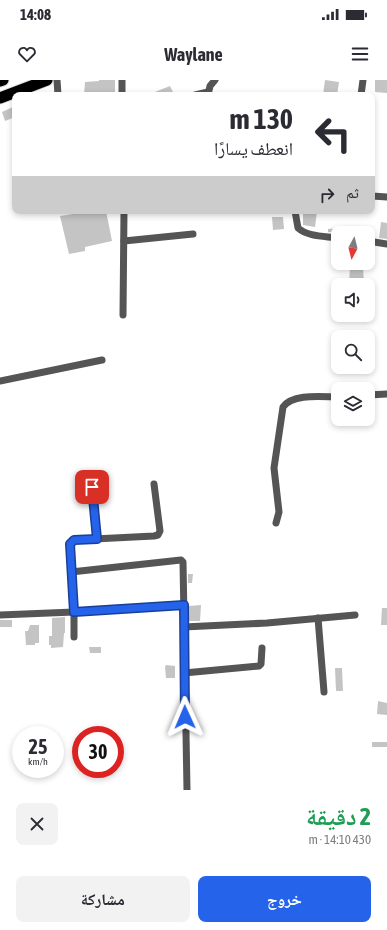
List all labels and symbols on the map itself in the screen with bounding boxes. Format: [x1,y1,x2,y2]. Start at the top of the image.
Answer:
north arrow [331,226,375,270]
pin [75,470,109,504]
position arrow [164,696,206,738]
speed limit sign: 30 [72,726,124,778]

